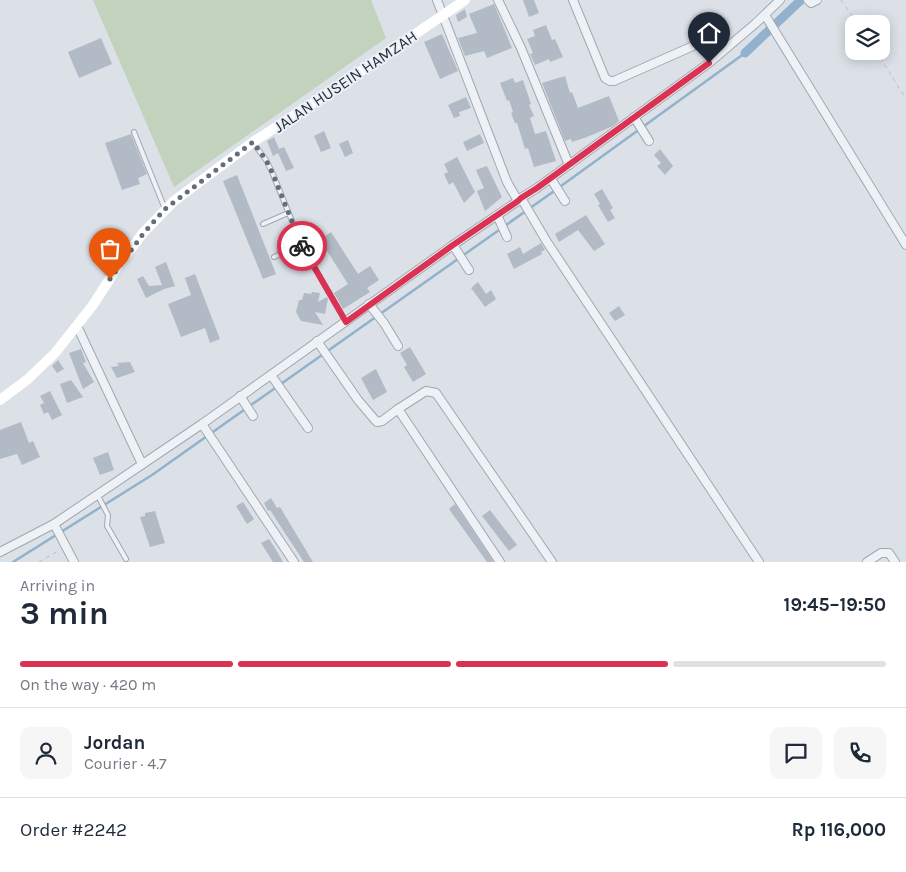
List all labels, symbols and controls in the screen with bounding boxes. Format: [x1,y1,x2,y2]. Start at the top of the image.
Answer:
pin [688,12,730,63]
map controls [845,15,890,60]
button: layers [845,15,890,60]
icon: home [695,19,723,47]
street label: JALAN HUSEIN HAMZAH [270,26,421,137]
courier [277,221,327,271]
pin [89,228,131,279]
icon: bike [288,232,316,260]
icon: bag [96,235,124,263]
text: Arriving in [20,576,95,595]
text: 19:45–19:50 [784,594,886,616]
text: 3 min [20,595,109,632]
text: On the way · 420 m [20,675,156,694]
button: person [20,727,72,779]
button: chat [770,727,822,779]
button: phone [834,727,886,779]
text: Jordan [84,732,145,754]
text: Courier · 4.7 [84,754,167,773]
text: Order #2242 [20,819,127,841]
text: Rp 116,000 [791,819,886,841]

